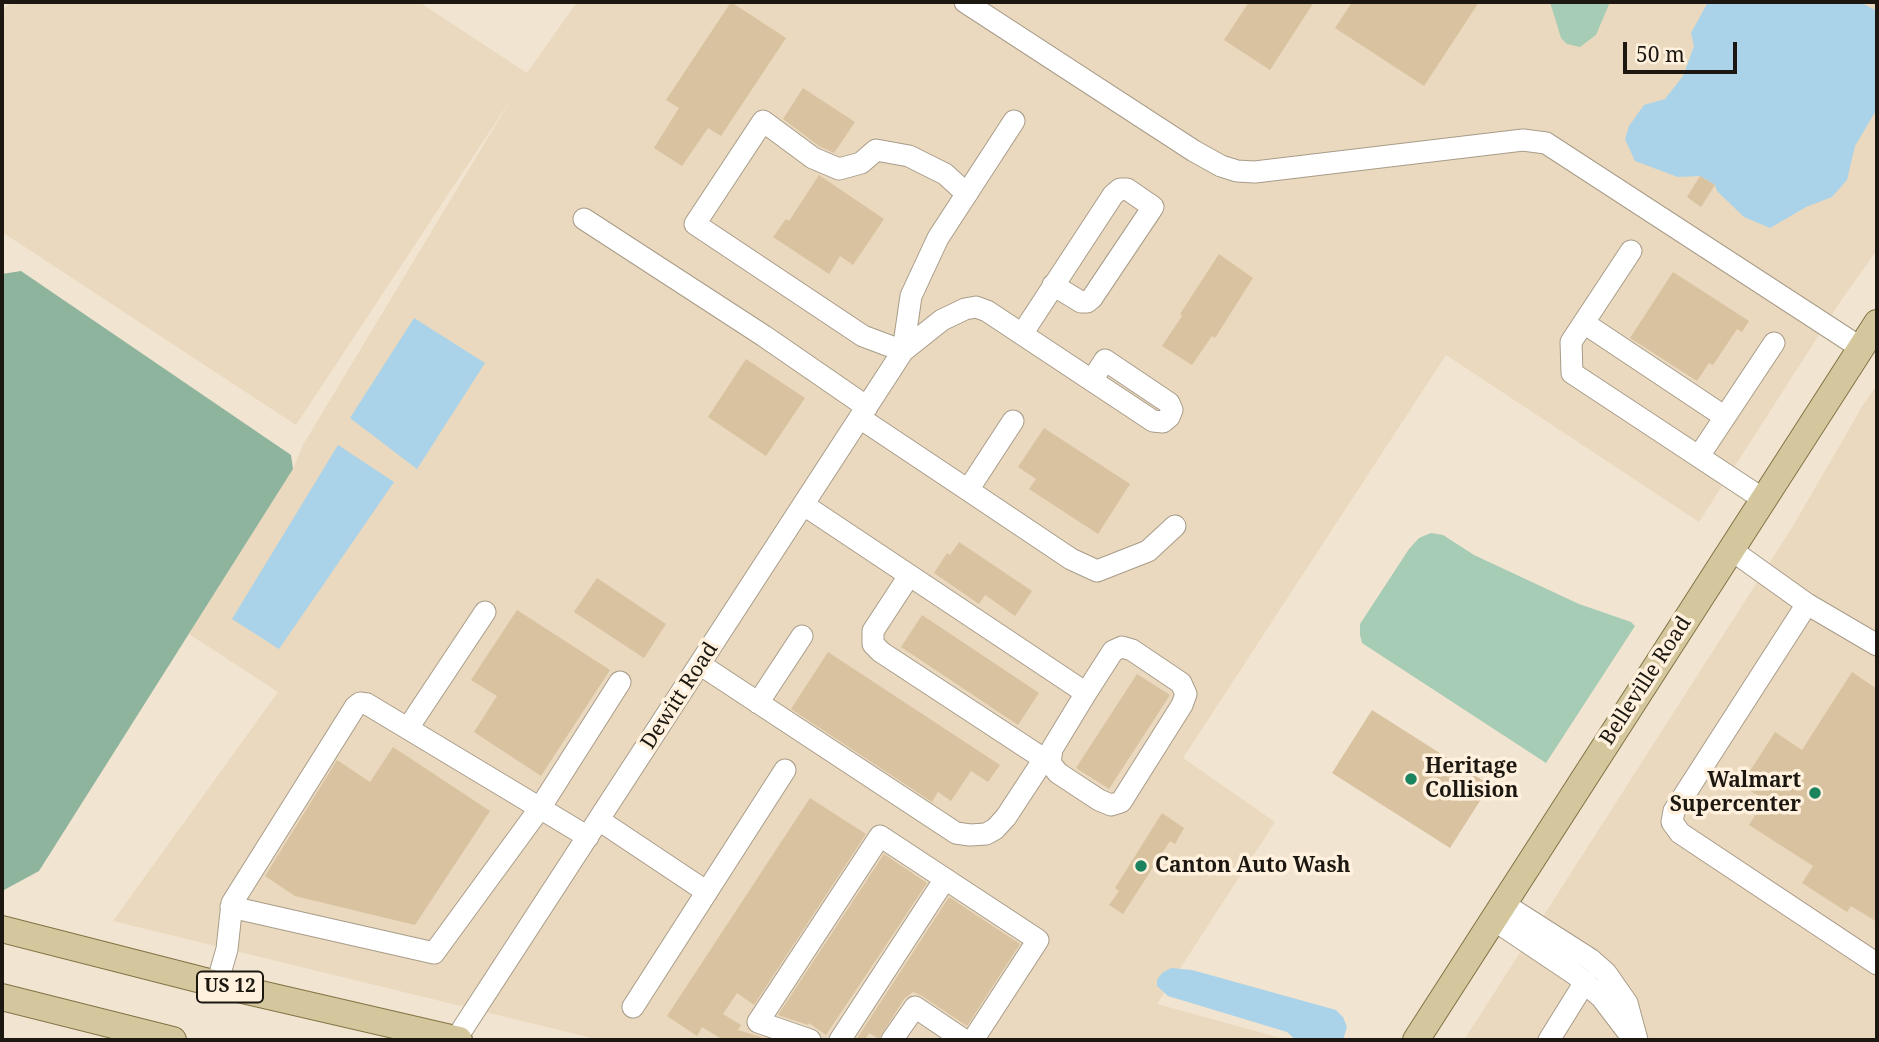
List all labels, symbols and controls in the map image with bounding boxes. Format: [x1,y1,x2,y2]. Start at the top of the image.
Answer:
scale bar [1627,28,1741,72]
text: 50 m [1636,40,1685,68]
street label: Belleville Road [1595,612,1697,750]
street label: Dewitt Road [636,638,724,754]
place label: Heritage Collision [1425,754,1519,804]
place label: Walmart Supercenter [1670,768,1801,818]
marker: Heritage Collision [1403,771,1419,787]
marker: Walmart Supercenter [1807,785,1823,801]
place label: Canton Auto Wash [1155,853,1351,879]
marker: Canton Auto Wash [1133,858,1149,874]
road number: US 12 [197,972,263,1002]

